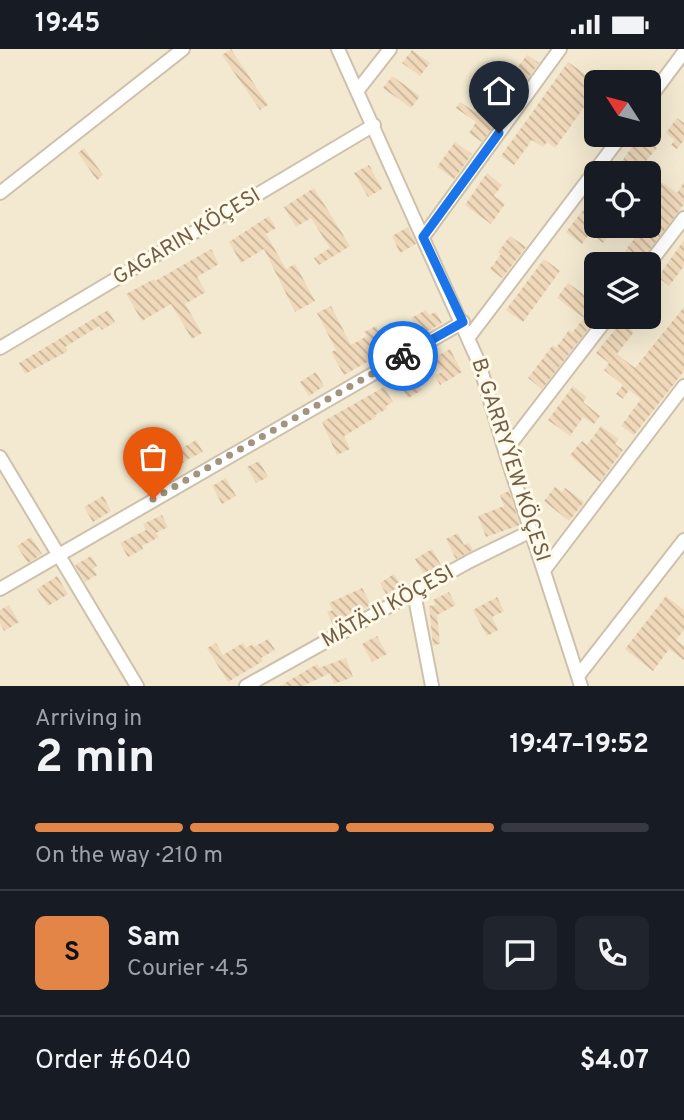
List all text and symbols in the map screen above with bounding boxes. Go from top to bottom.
text: 19:45 [35,8,100,41]
pin [469,61,529,133]
north arrow [584,70,662,147]
map controls [584,70,661,329]
icon: home [480,72,518,110]
button: locate [584,161,661,238]
street label: GAGARIN KÖÇESI [108,182,266,292]
button: layers [584,252,661,329]
courier [368,321,438,391]
icon: bike [384,337,422,375]
street label: B. GARRYÝEW KÖÇESI [464,354,557,565]
pin [123,427,183,499]
icon: bag [134,438,172,476]
street label: MÄTÄJI KÖÇESI [317,559,459,655]
text: Arriving in [35,705,142,734]
text: 19:47–19:52 [509,729,649,762]
text: 2 min [35,730,155,789]
text: On the way · 210 m [35,842,223,871]
button: chat [483,916,557,990]
button: phone [575,916,649,990]
text: Sam [127,922,180,955]
text: S [64,937,80,970]
text: Courier · 4.5 [127,955,249,984]
text: Order #6040 [35,1045,191,1078]
text: $4.07 [580,1045,649,1078]

